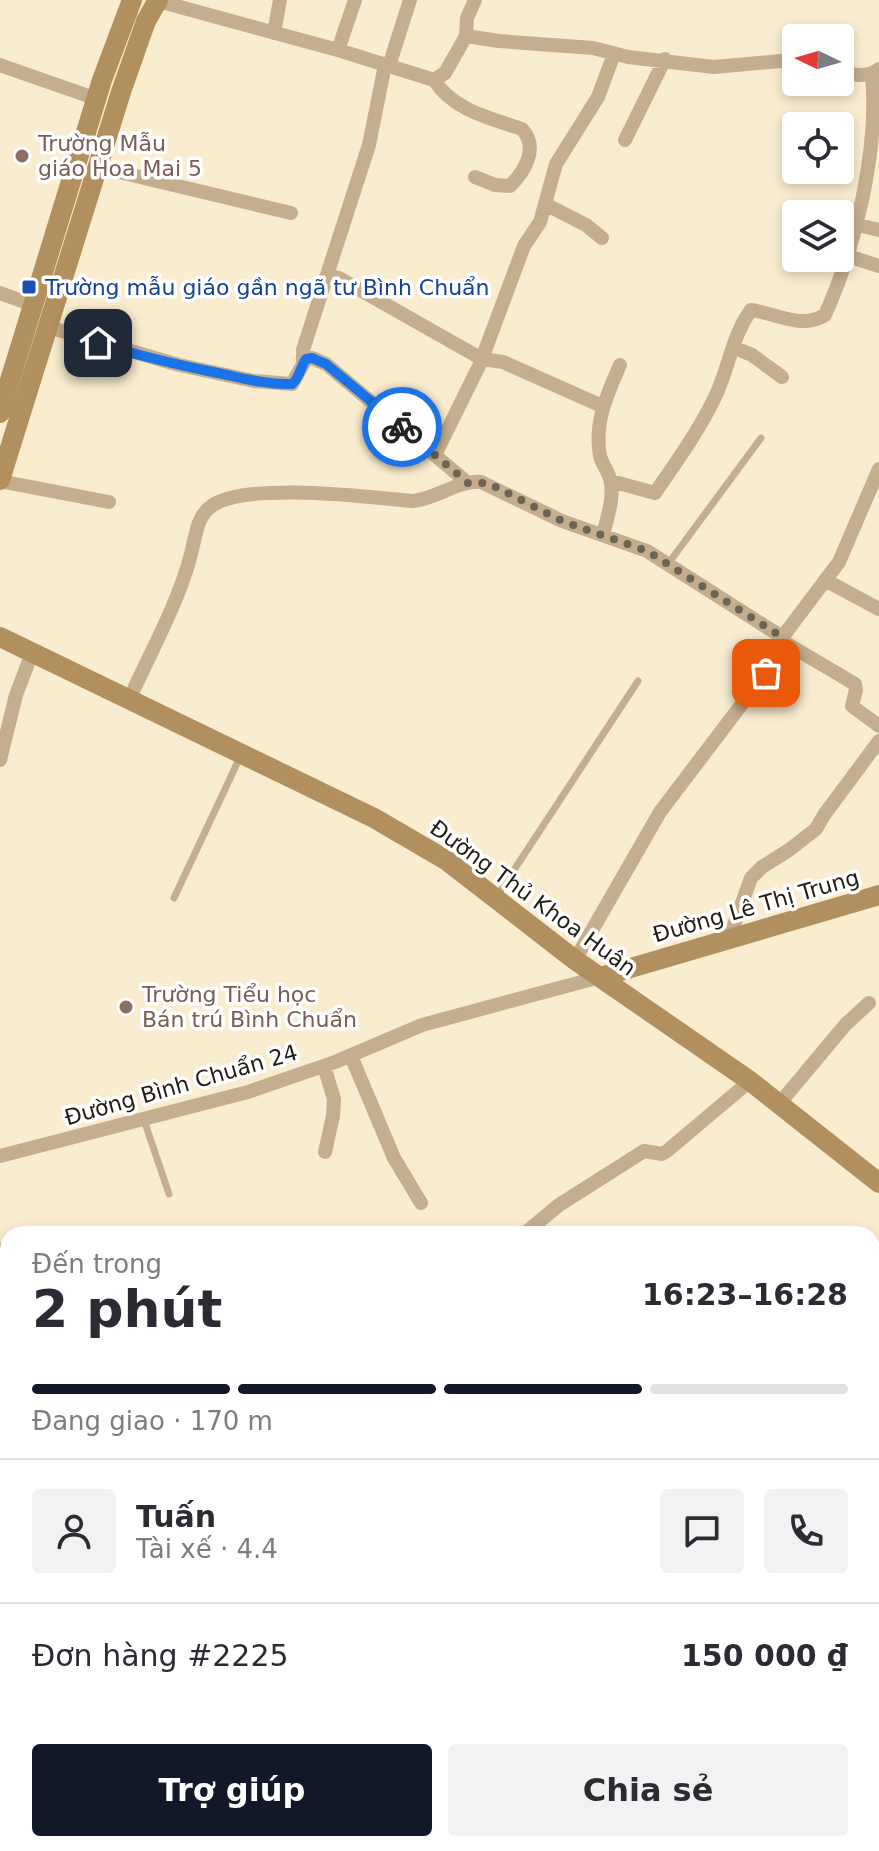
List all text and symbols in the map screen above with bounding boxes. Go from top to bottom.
north arrow [782,24,854,96]
map controls [782,24,854,272]
button: locate [782,112,854,184]
place label: Trường Mẫu giáo Hoa Mai 5 [37,131,202,181]
marker: Trường Mẫu giáo Hoa Mai 5 [13,147,31,165]
button: layers [782,200,854,272]
place label: Trường mẫu giáo gần ngã tư Bình Chuẩn [44,275,490,300]
marker: Trường mẫu giáo gần ngã tư Bình Chuẩn [20,278,38,296]
pin [64,309,132,377]
icon: home [76,321,120,365]
courier [362,387,442,467]
icon: bike [380,405,424,449]
pin [732,639,800,707]
icon: bag [744,651,788,695]
street label: Đường Thủ Khoa Huân [425,815,641,981]
street label: Đường Lê Thị Trung [650,865,862,947]
place label: Trường Tiểu học Bán trú Bình Chuẩn [141,982,357,1032]
marker: Trường Tiểu học Bán trú Bình Chuẩn [117,998,135,1016]
street label: Đường Bình Chuẩn 24 [62,1040,300,1130]
text: Đến trong [32,1249,162,1279]
text: 16:23–16:28 [642,1277,848,1312]
text: 2 phút [32,1279,222,1339]
text: Đang giao · 170 m [32,1406,273,1436]
button: person [32,1489,116,1573]
button: chat [660,1489,744,1573]
button: phone [764,1489,848,1573]
text: Tuấn [136,1499,216,1534]
text: Tài xế · 4.4 [136,1534,278,1564]
text: Đơn hàng #2225 [32,1638,289,1673]
text: 150 000 ₫ [681,1638,848,1673]
button: Trợ giúp [32,1744,432,1836]
button: Chia sẻ [448,1744,848,1836]

